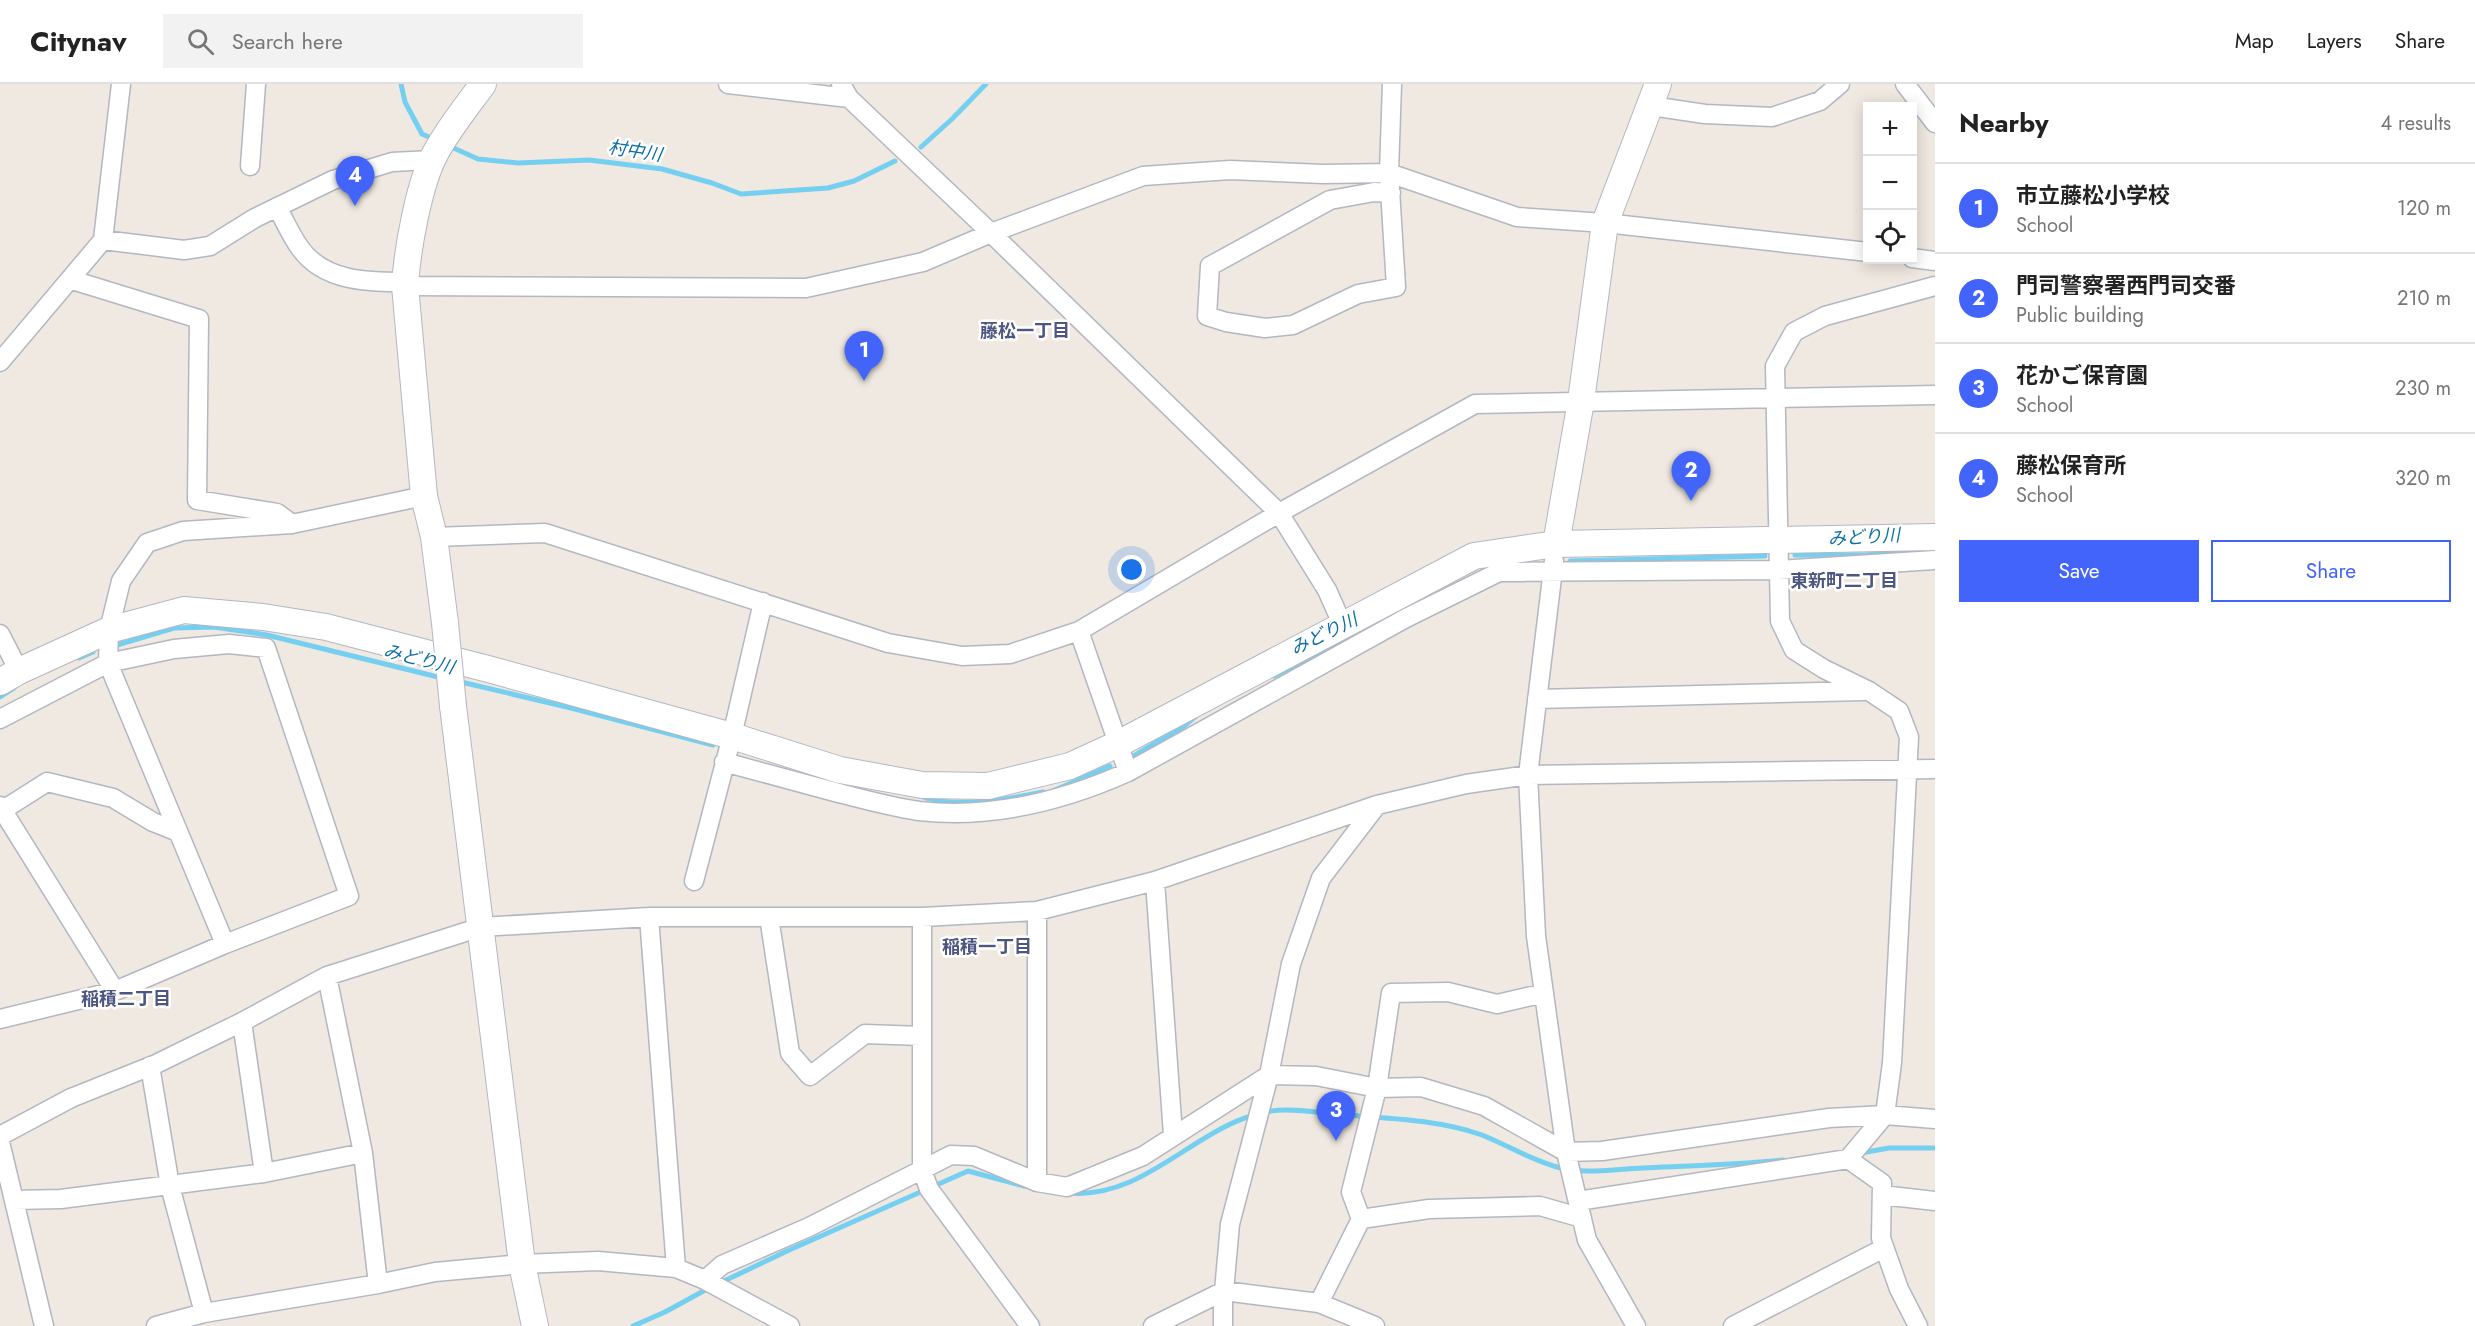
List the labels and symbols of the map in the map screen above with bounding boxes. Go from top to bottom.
water label: 村中川 [606,134,666,168]
pin: 4 [336,156,374,206]
district label: 藤松一丁目 [980,318,1070,344]
pin: 1 [844,332,884,381]
pin: 2 [1672,452,1710,501]
water label: みどり川 [1827,522,1903,552]
your location [1117,555,1146,584]
district label: 東新町二丁目 [1790,568,1898,594]
water label: みどり川 [1286,606,1364,661]
water label: みどり川 [381,638,459,681]
district label: 稲積一丁目 [942,934,1032,960]
district label: 稲積二丁目 [81,986,171,1012]
pin: 3 [1316,1092,1356,1141]

